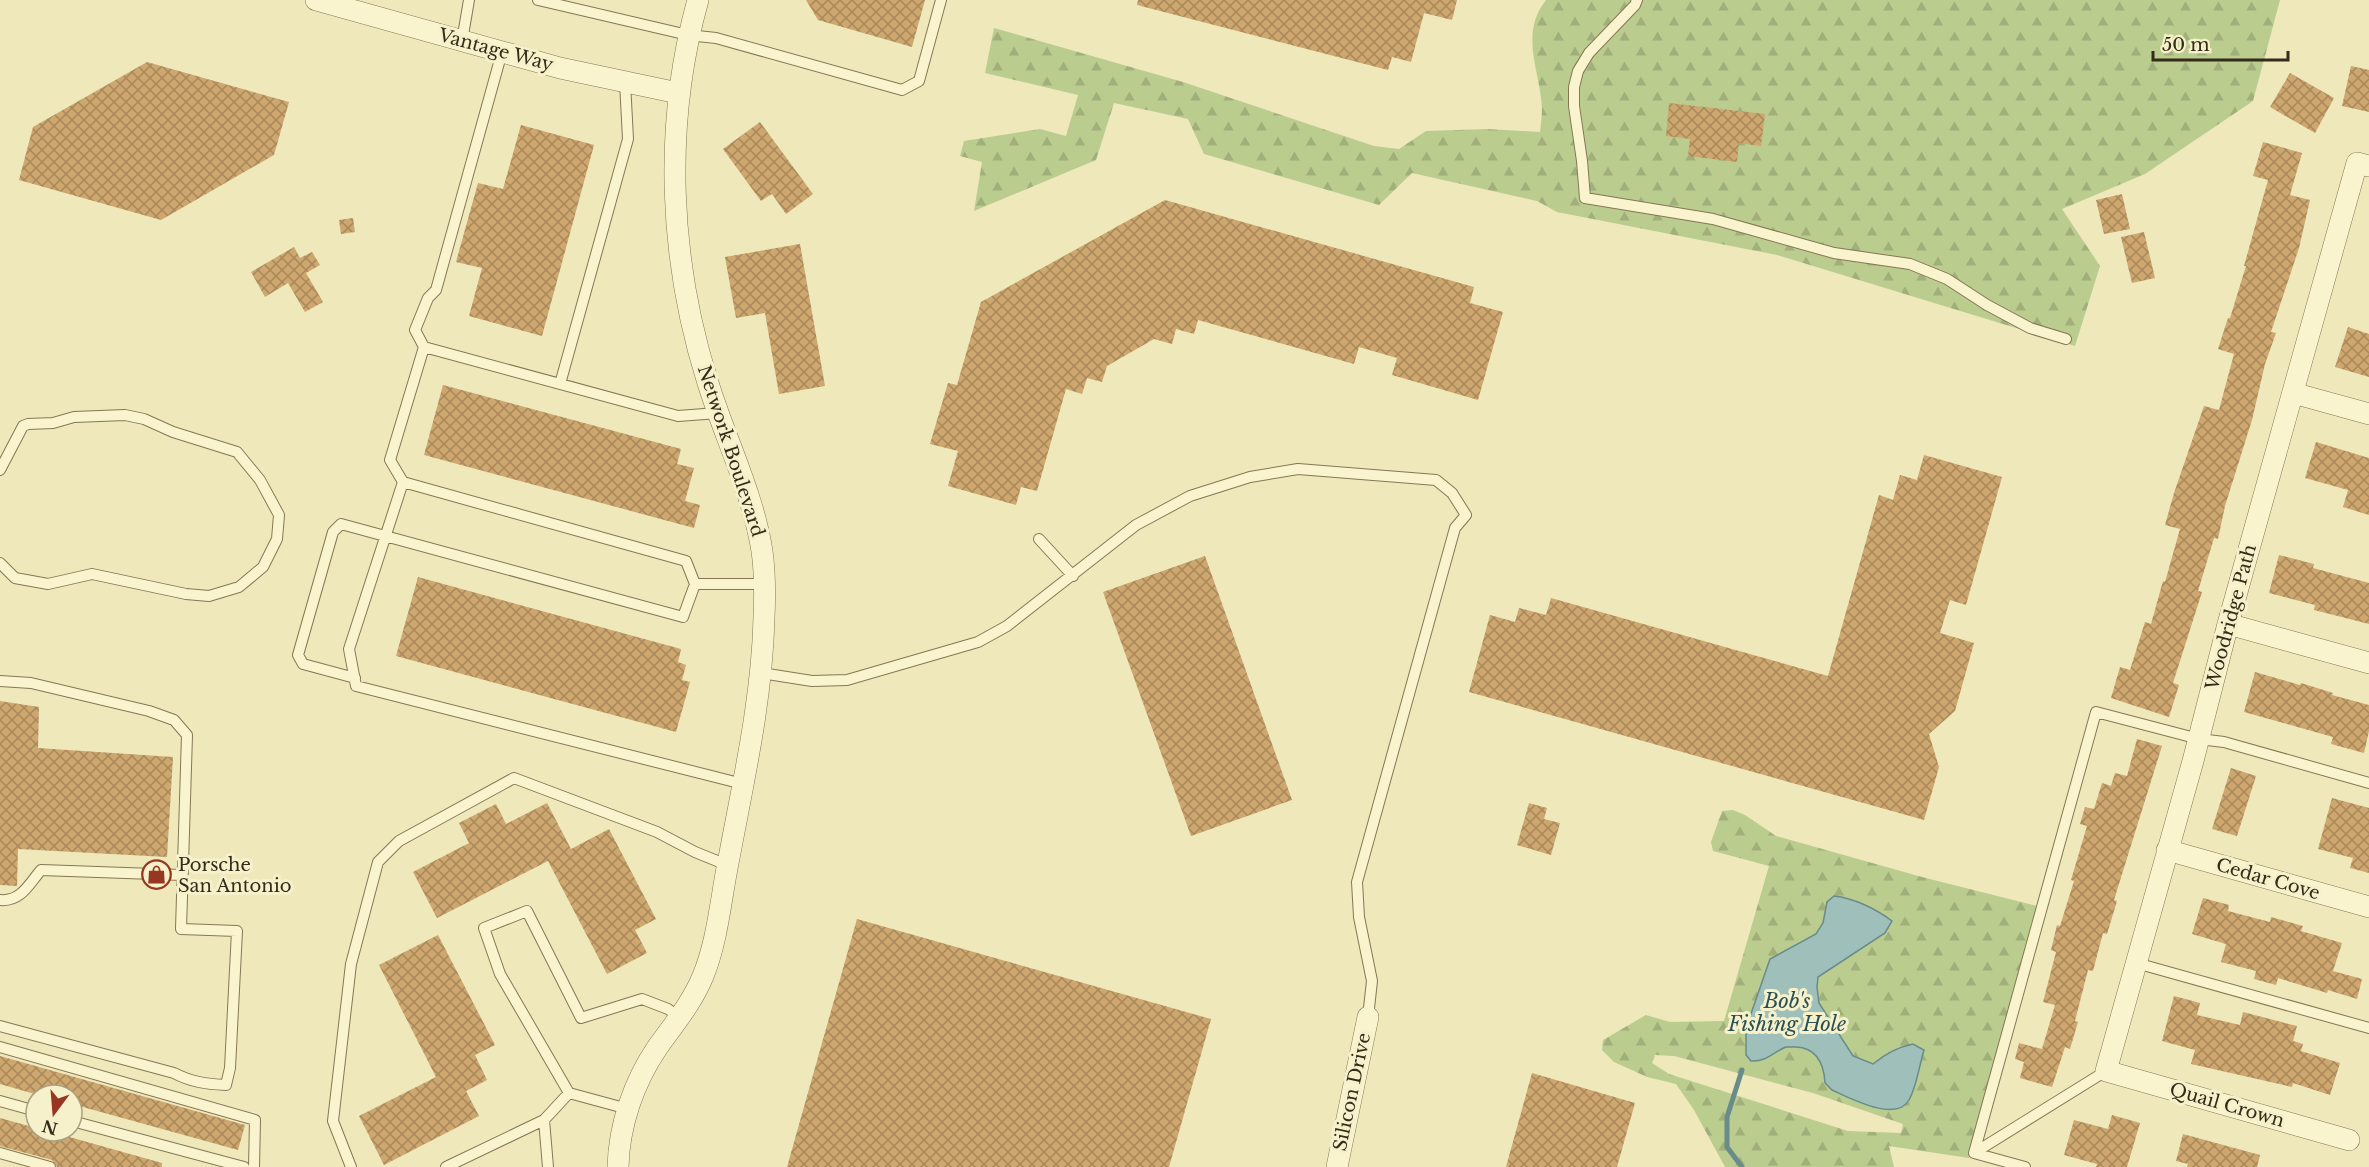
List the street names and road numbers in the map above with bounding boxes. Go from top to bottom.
street label: Vantage Way [435,24,556,76]
street label: Network Boulevard [693,362,769,540]
street label: Woodridge Path [2201,542,2261,693]
street label: Cedar Cove [2214,854,2322,904]
street label: Silicon Drive [1329,1031,1375,1153]
street label: Quail Crown [2167,1078,2287,1132]

